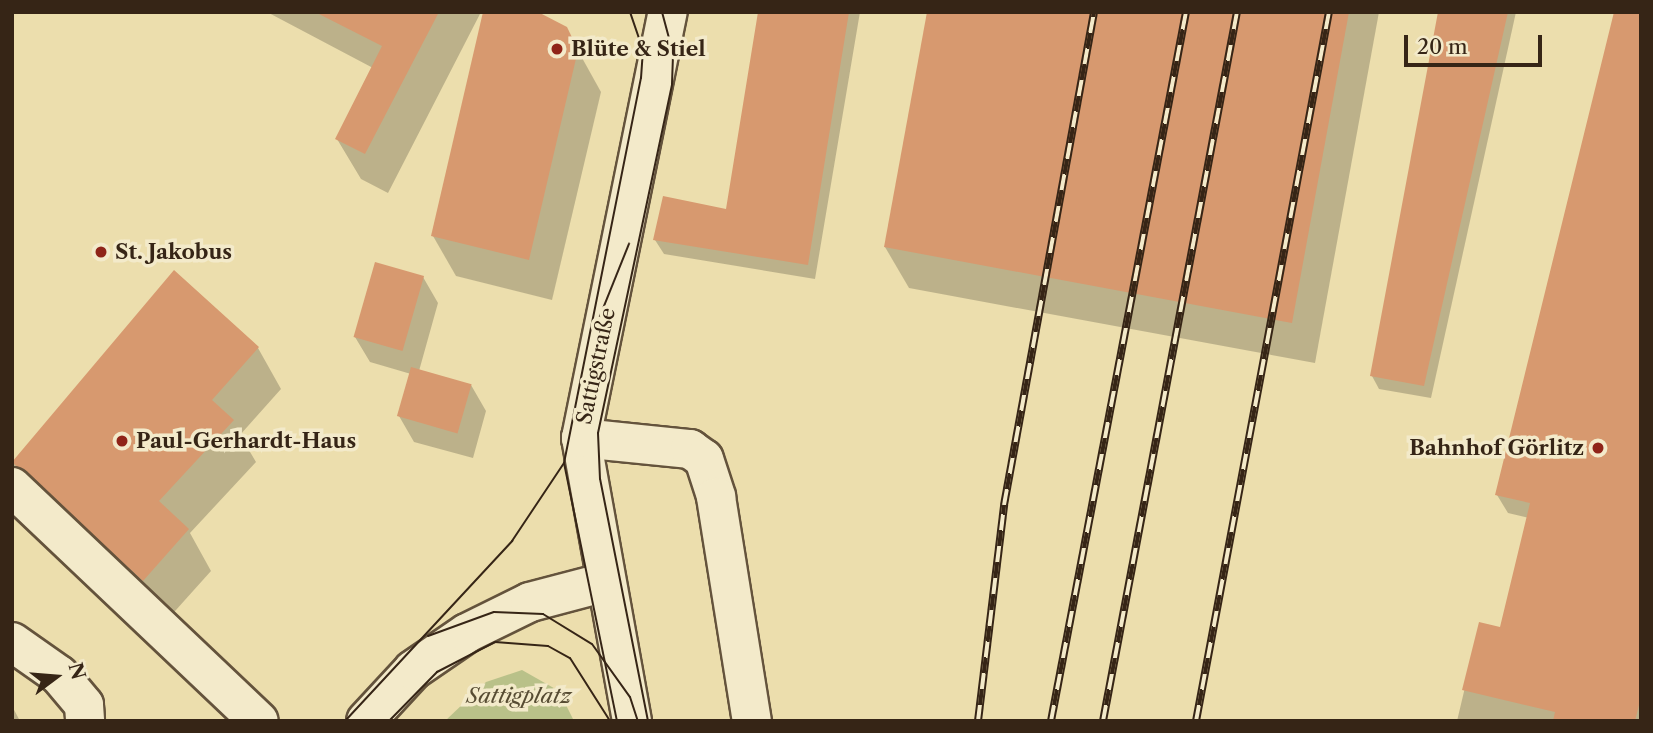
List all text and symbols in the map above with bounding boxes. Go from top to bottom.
scale bar [1408,21,1546,65]
text: 20 m [1417,34,1468,59]
place label: Blüte & Stiel [571,36,706,62]
marker: Blüte & Stiel [549,41,565,57]
place label: St. Jakobus [115,239,232,265]
marker: St. Jakobus [93,244,109,260]
street label: Sattigstraße [571,305,621,427]
place label: Paul-Gerhardt-Haus [136,428,356,454]
marker: Paul-Gerhardt-Haus [114,433,130,449]
place label: Bahnhof Görlitz [1409,435,1584,461]
marker: Bahnhof Görlitz [1590,440,1606,456]
north arrow [21,642,91,712]
text: N [63,660,90,682]
park label: Sattigplatz [466,683,572,709]

